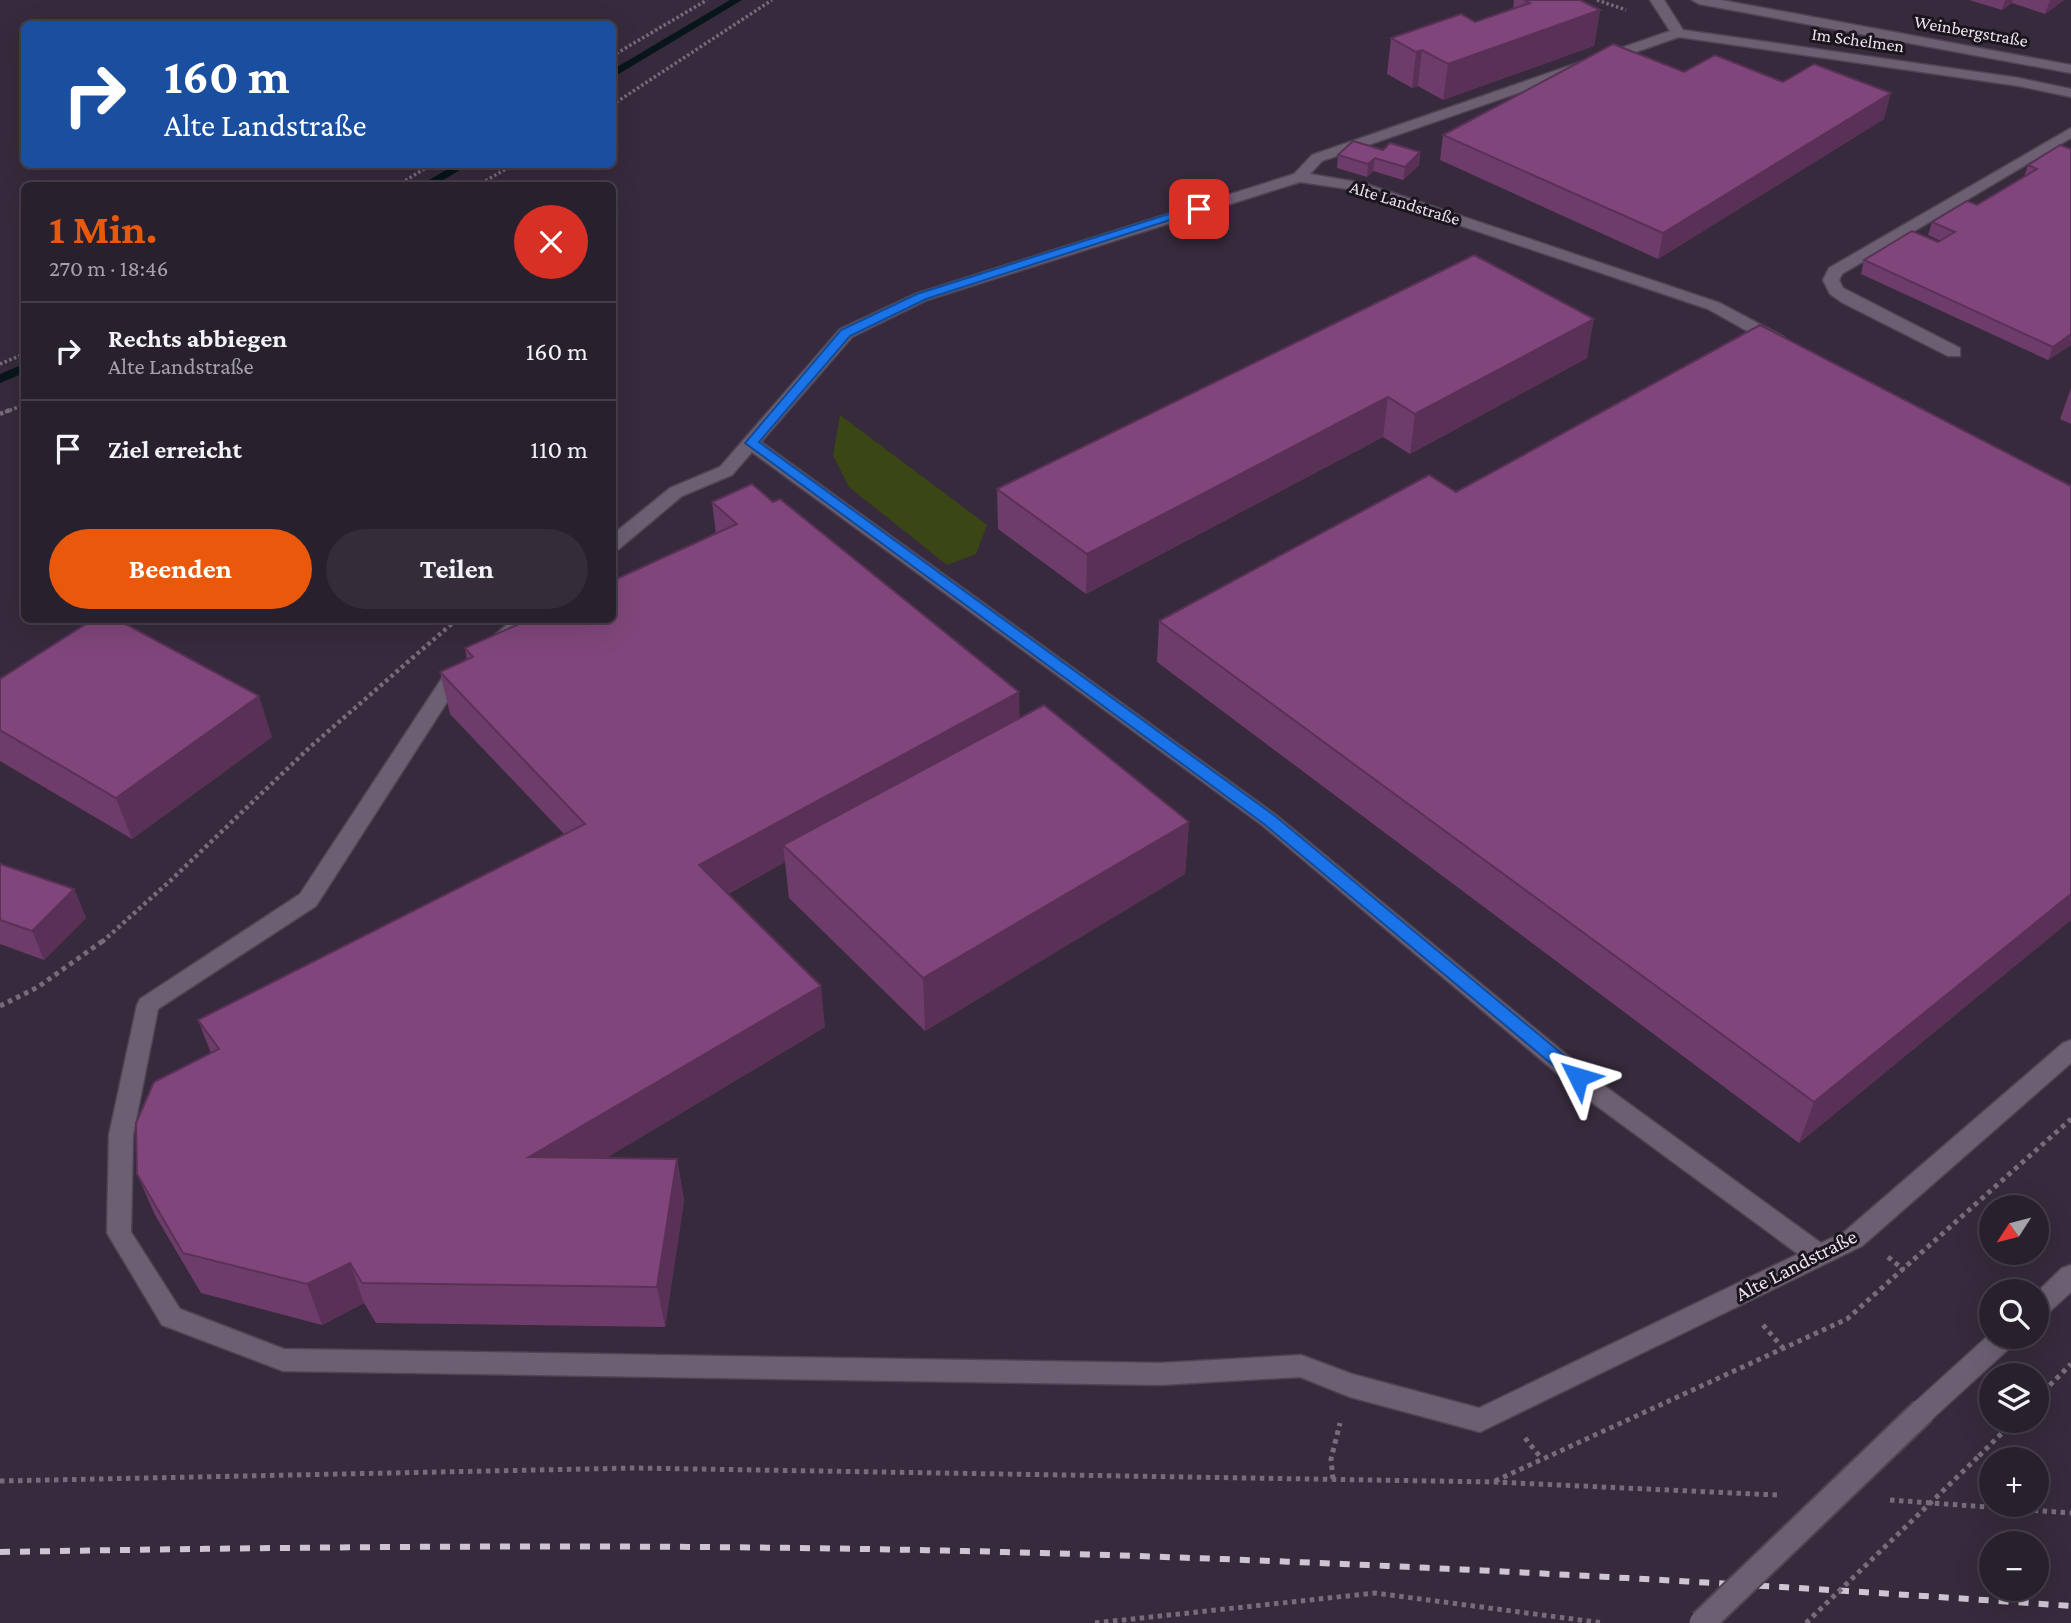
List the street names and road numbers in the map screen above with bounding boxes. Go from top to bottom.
street label: Weinbergstraße [1913,11,2030,51]
street label: Im Schelmen [1810,24,1906,56]
street label: Alte Landstraße [1348,177,1462,229]
street label: Alte Landstraße [1731,1224,1861,1306]

